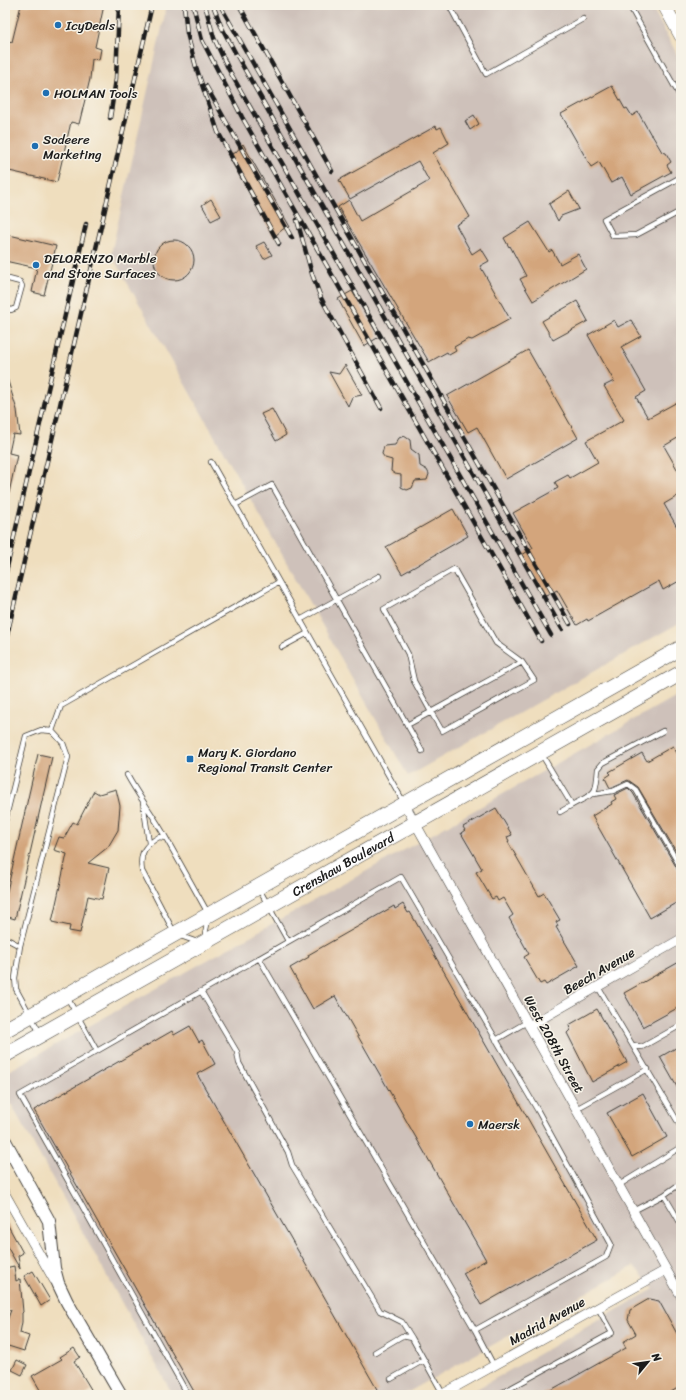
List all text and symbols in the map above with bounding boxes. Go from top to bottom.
place label: IcyDeals [65,14,116,37]
marker: IcyDeals [53,20,63,30]
place label: HOLMAN Tools [54,82,138,105]
marker: HOLMAN Tools [41,88,51,98]
place label: Sodeere Marketing [43,128,102,166]
marker: Sodeere Marketing [30,141,40,151]
place label: DELORENZO Marble and Stone Surfaces [44,247,157,285]
marker: DELORENZO Marble and Stone Surfaces [31,260,41,270]
place label: Mary K. Giordano Regional Transit Center [198,741,332,779]
marker: Mary K. Giordano Regional Transit Center [185,754,195,764]
street label: Crenshaw Boulevard [287,825,400,902]
street label: Beech Avenue [559,941,640,1001]
street label: West 208th Street [518,991,591,1098]
place label: Maersk [478,1113,520,1136]
marker: Maersk [465,1119,475,1129]
street label: Madrid Avenue [504,1290,590,1352]
north arrow [628,1342,668,1382]
text: N [646,1349,667,1366]

